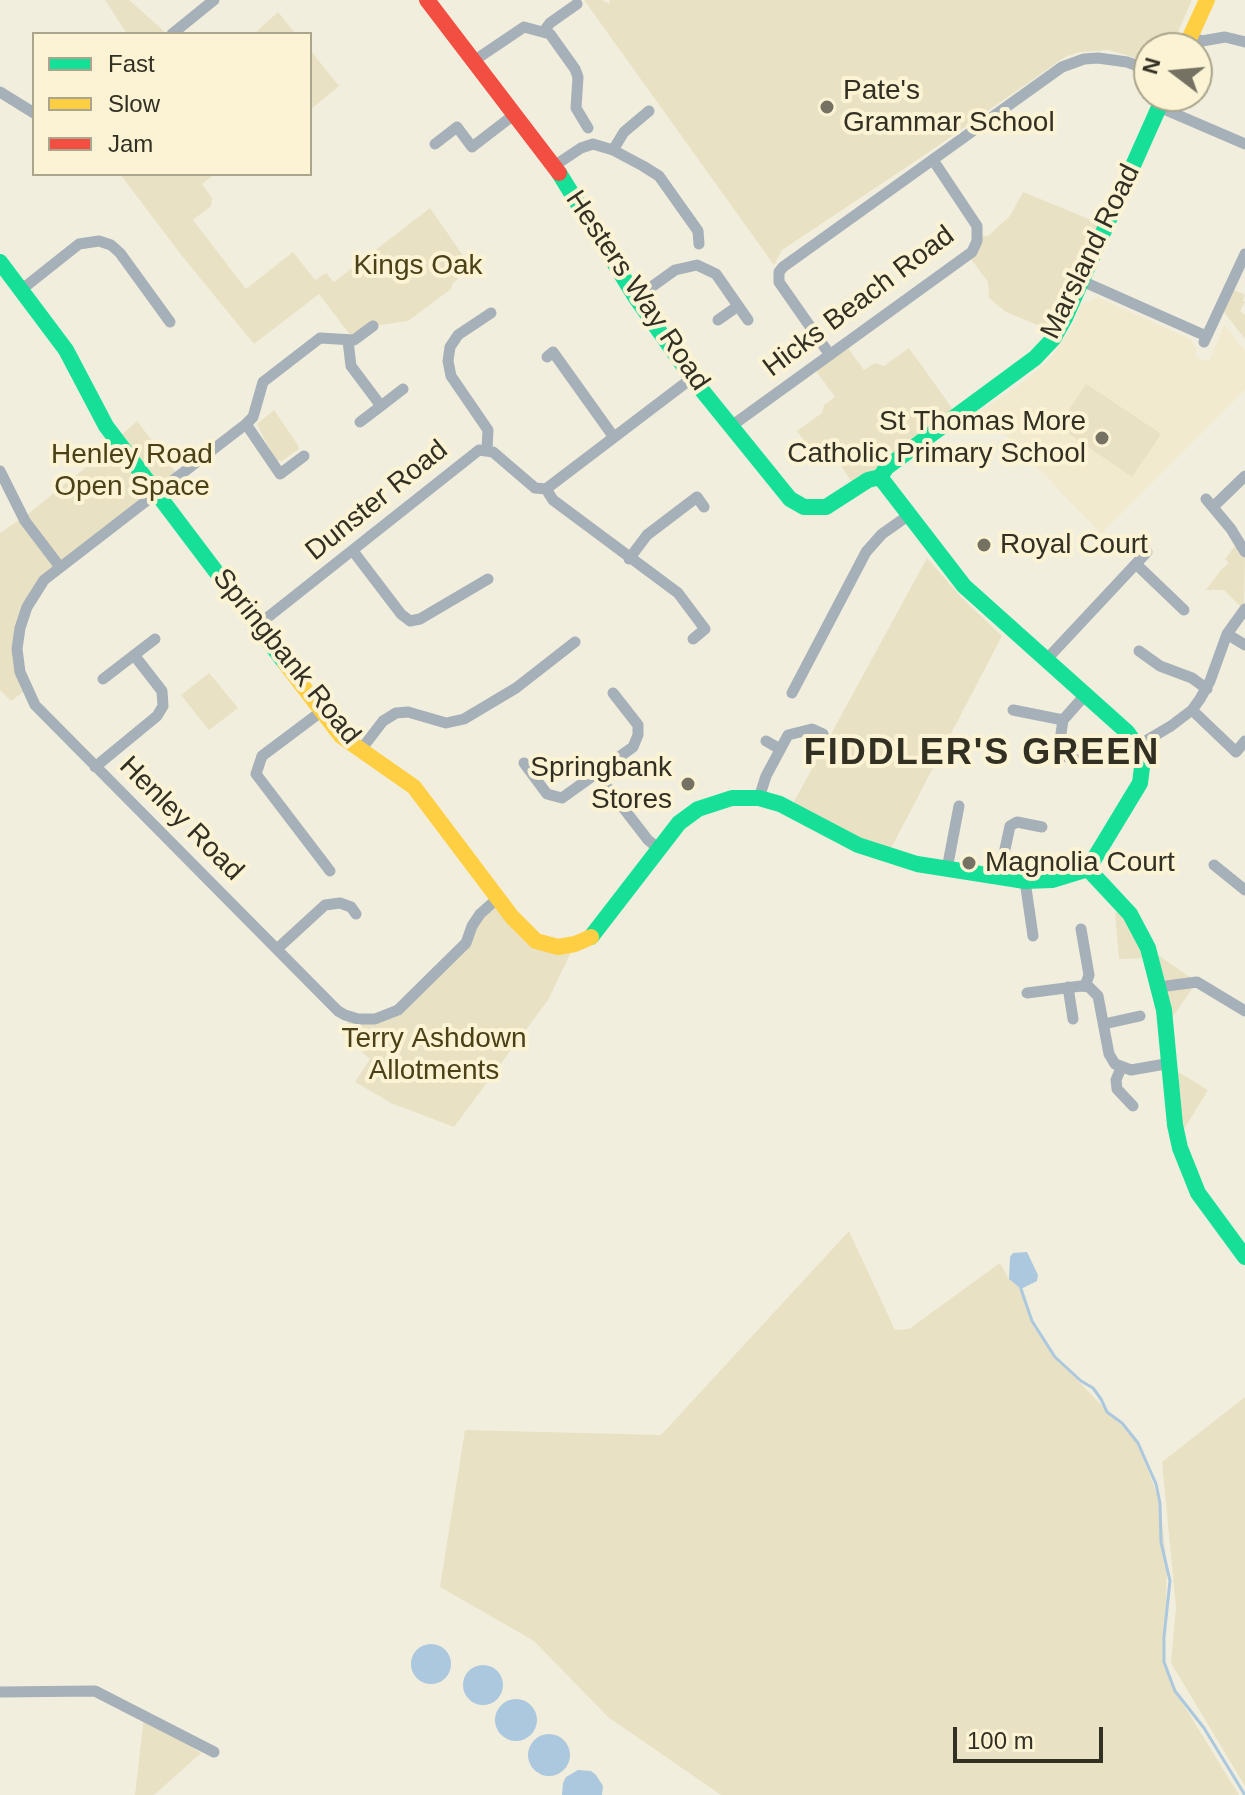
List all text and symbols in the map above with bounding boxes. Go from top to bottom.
legend [32,32,312,176]
north arrow [1133,32,1213,112]
text: Fast [108,50,155,77]
text: N [1137,55,1166,77]
place label: Pate's Grammar School [843,74,1055,140]
text: Slow [108,90,160,117]
marker: Pate's Grammar School [818,98,836,116]
text: Jam [108,130,153,157]
street label: Marsland Road [1034,159,1148,345]
street label: Hesters Way Road [558,185,716,397]
street label: Hicks Beach Road [757,219,961,385]
park label: Kings Oak [353,249,483,283]
place label: St Thomas More Catholic Primary School [787,405,1086,471]
marker: St Thomas More Catholic Primary School [1093,429,1111,447]
street label: Dunster Road [299,434,455,568]
park label: Henley Road Open Space [51,438,213,504]
place label: Royal Court [1000,528,1148,562]
marker: Royal Court [975,536,993,554]
street label: Springbank Road [205,562,367,752]
district label: FIDDLER'S GREEN [804,732,1160,776]
street label: Henley Road [112,750,250,888]
place label: Springbank Stores [530,751,672,817]
marker: Springbank Stores [679,775,697,793]
place label: Magnolia Court [985,846,1175,880]
marker: Magnolia Court [960,854,978,872]
park label: Terry Ashdown Allotments [341,1022,527,1088]
scale bar [957,1711,1107,1761]
text: 100 m [967,1727,1034,1754]

